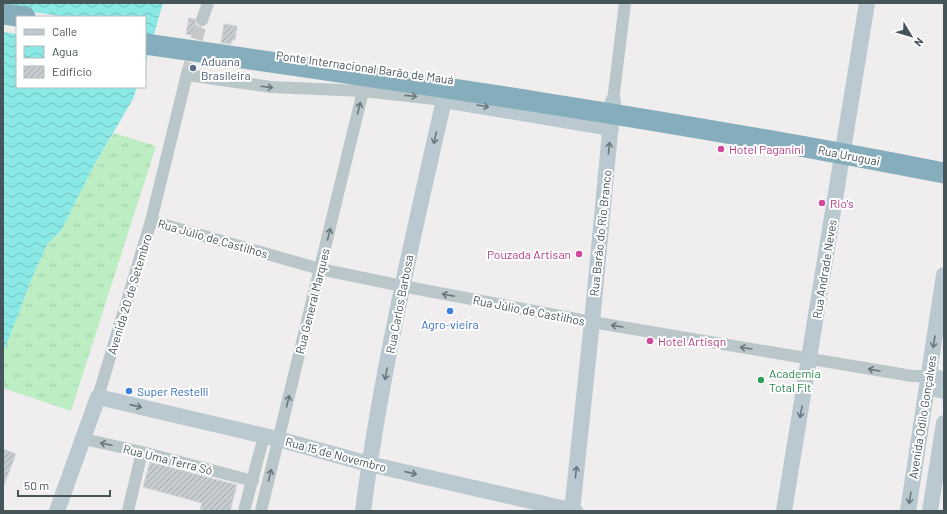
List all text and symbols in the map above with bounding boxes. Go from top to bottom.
legend [16,16,146,88]
north arrow [891,16,931,56]
text: Calle [52,24,77,38]
text: N [912,36,927,49]
text: Agua [52,44,78,58]
street label: Ponte Internacional Barão de Mauá [275,48,455,86]
place label: Aduana Brasileira [201,54,251,82]
marker: Aduana Brasileira [188,63,198,73]
text: Edificio [52,64,92,78]
one-way arrow [260,83,273,90]
one-way arrow [404,92,417,100]
one-way arrow [356,102,364,115]
one-way arrow [476,102,489,110]
one-way arrow [431,131,439,144]
one-way arrow [605,142,612,155]
place label: Hotel Paganini [729,142,804,156]
street label: Rua Uruguai [817,142,881,168]
marker: Hotel Paganini [716,144,726,154]
street label: Rua Barão do Rio Branco [586,169,614,297]
place label: Rio's [830,196,854,210]
marker: Rio's [817,198,827,208]
street label: Rua Júlio de Castilhos [156,216,270,260]
street label: Rua Andrade Neves [809,218,839,320]
one-way arrow [325,228,333,241]
street label: Avenida 20 de Setembro [104,232,154,356]
street label: Rua General Marques [292,246,332,355]
place label: Pouzada Artisan [487,247,571,261]
marker: Pouzada Artisan [574,249,584,259]
street label: Rua Carlos Barbosa [383,253,415,355]
one-way arrow [442,291,455,299]
street label: Rua Júlio de Castilhos [472,292,586,328]
marker: Agro-vieira [445,306,455,316]
place label: Agro-vieira [421,317,479,331]
one-way arrow [611,322,624,330]
place label: Hotel Artisqn [658,334,726,348]
one-way arrow [930,335,938,348]
marker: Hotel Artisqn [645,336,655,346]
one-way arrow [739,344,752,352]
street label: Avenida Odilo Gonçalves [905,354,939,480]
one-way arrow [868,365,881,373]
place label: Academia Total Fit [769,366,821,394]
one-way arrow [381,368,389,381]
marker: Academia Total Fit [756,375,766,385]
place label: Super Restelli [137,384,209,398]
marker: Super Restelli [124,386,134,396]
one-way arrow [284,395,292,408]
one-way arrow [129,402,142,410]
one-way arrow [797,406,805,419]
street label: Rua 15 de Novembro [284,434,388,474]
one-way arrow [100,440,113,448]
street label: Rua Uma Terra Só [122,441,214,477]
one-way arrow [572,466,579,479]
one-way arrow [266,469,274,482]
one-way arrow [404,470,417,478]
scale bar [18,472,110,498]
text: 50 m [24,478,49,492]
one-way arrow [906,491,914,504]

